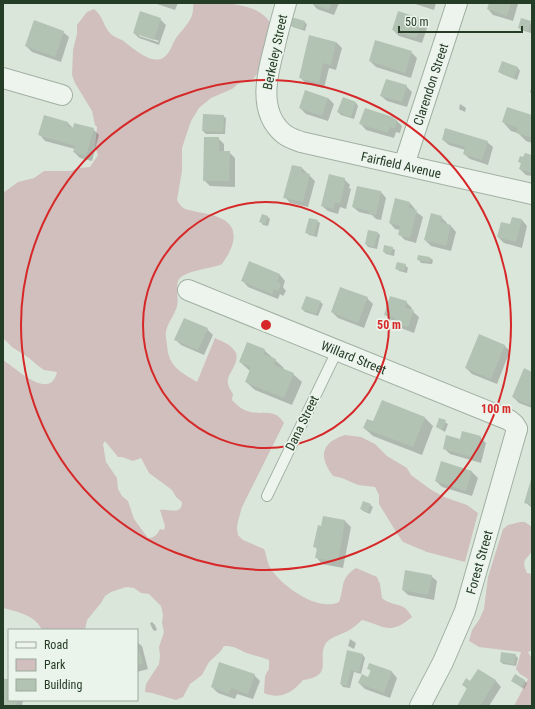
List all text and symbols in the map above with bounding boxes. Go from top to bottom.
scale bar [399,8,522,34]
street label: Berkeley Street [260,13,290,91]
text: 50 m [405,15,429,29]
street label: Clarendon Street [410,41,451,127]
street label: Fairfield Avenue [360,148,443,181]
centre of rings [259,318,273,332]
text: 50 m [377,318,401,332]
street label: Willard Street [319,337,389,377]
street label: Dana Street [282,393,322,453]
text: 100 m [481,402,511,416]
street label: Forest Street [463,528,495,596]
legend [8,629,138,701]
text: Road [44,638,68,652]
text: Park [44,658,66,672]
text: Building [44,678,82,692]

